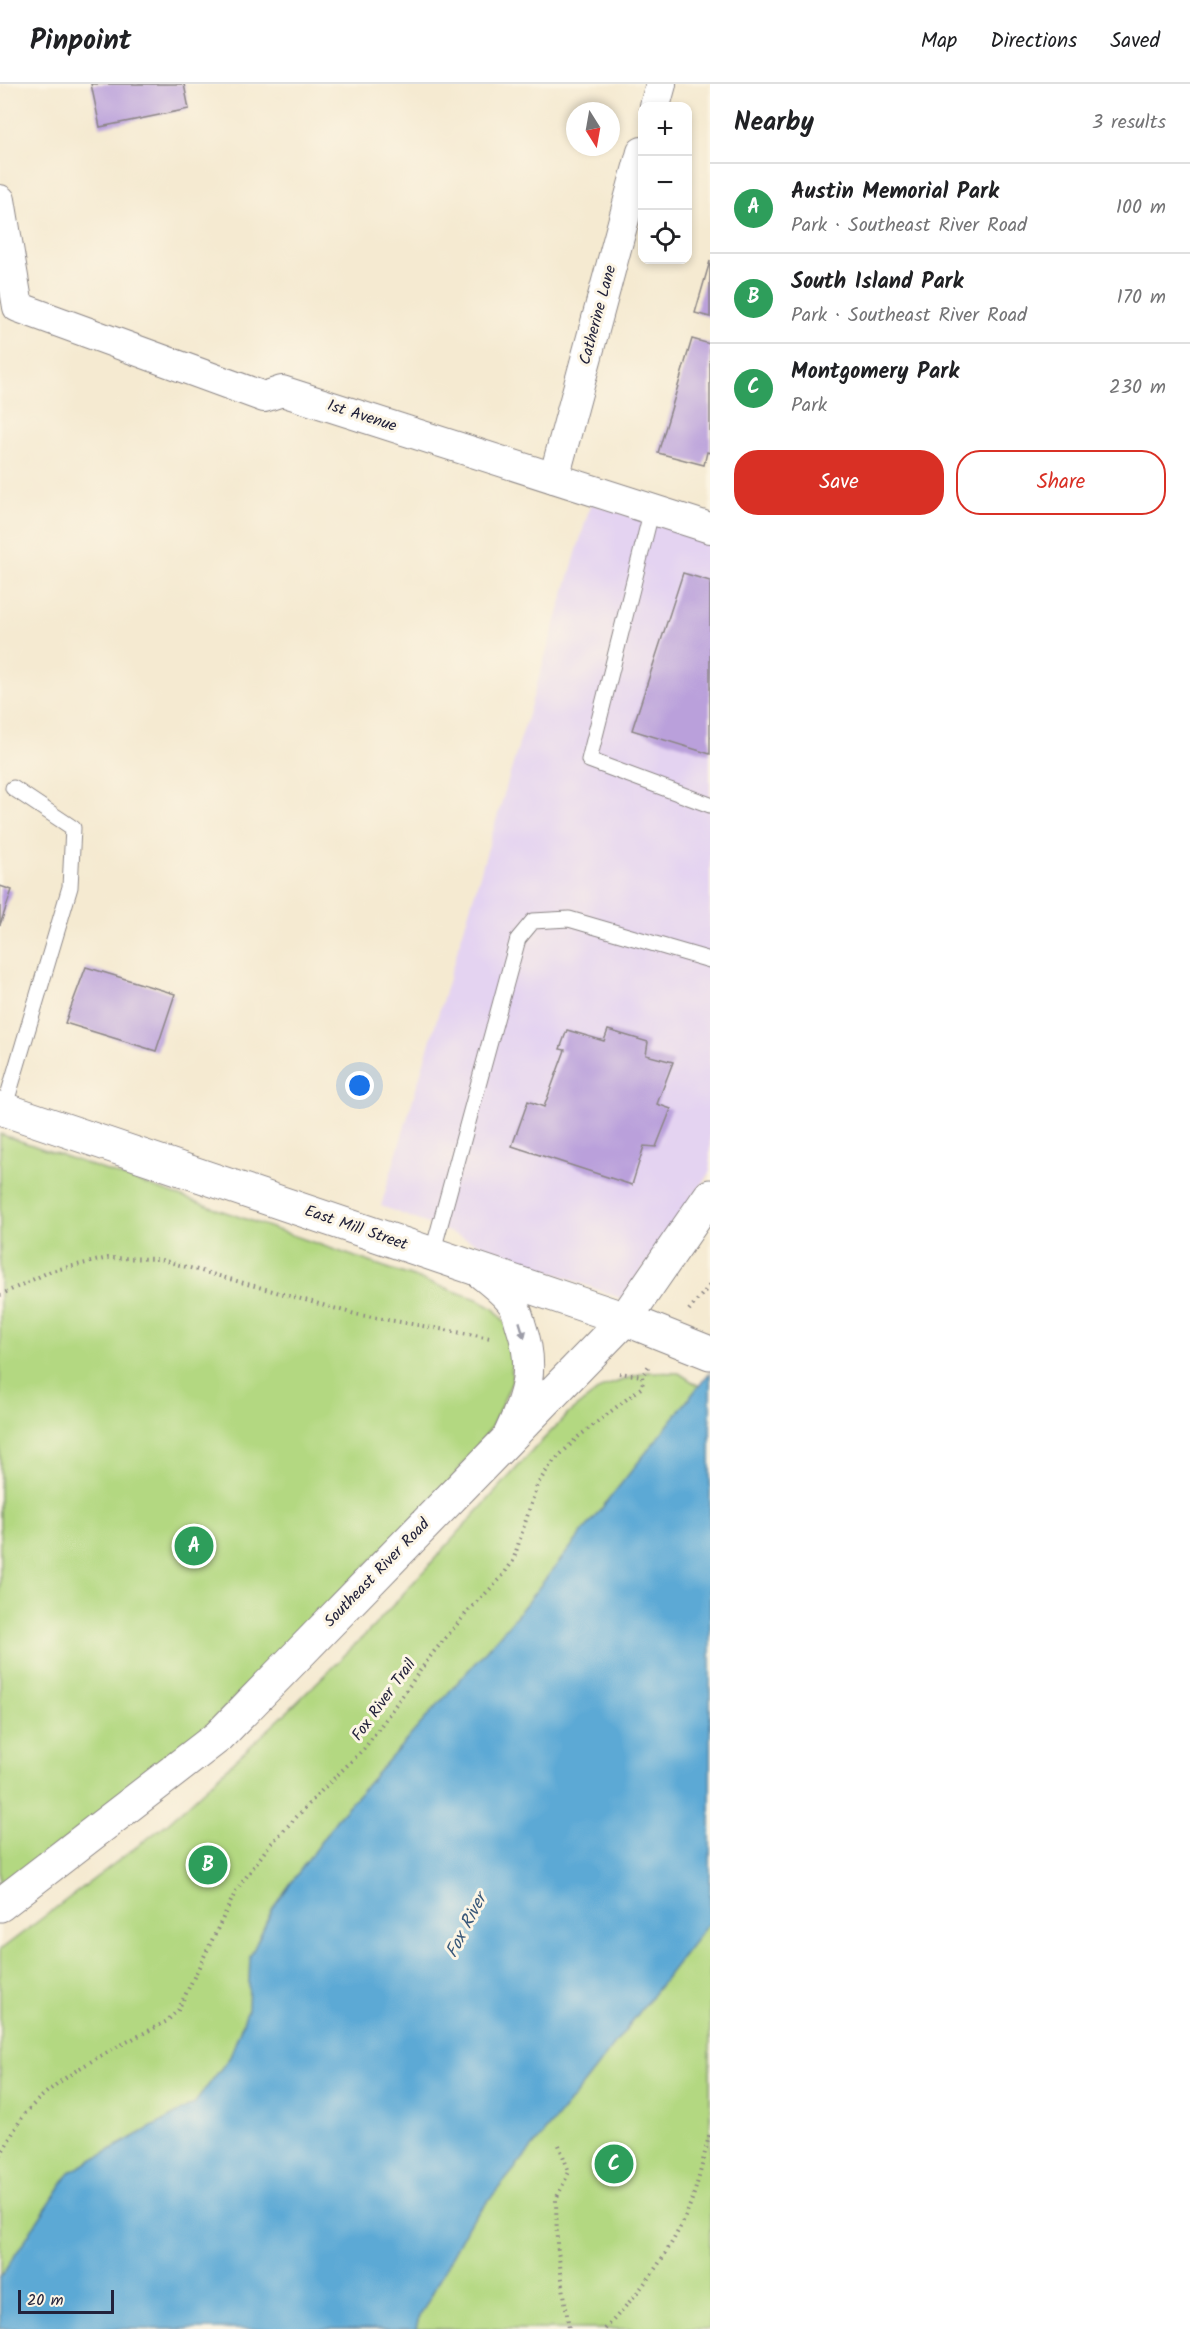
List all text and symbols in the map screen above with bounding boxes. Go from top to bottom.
text: Pinpoint [30,19,131,64]
text: Map [921,25,957,58]
text: Directions [990,25,1077,58]
text: Saved [1110,25,1160,58]
north arrow [566,102,620,156]
map controls [638,102,692,264]
button: + [638,102,692,156]
text: Nearby [734,102,814,144]
text: 3 results [1092,107,1166,139]
button: − [638,156,692,210]
text: Austin Memorial Park [791,175,999,210]
text: A [747,192,760,224]
text: 100 m [1116,192,1166,224]
button: locate [638,210,692,264]
text: Park · Southeast River Road [791,210,1027,242]
street label: Catherine Lane [573,262,623,368]
text: South Island Park [791,265,963,300]
text: B [747,282,760,314]
text: 170 m [1117,282,1166,314]
text: Park · Southeast River Road [791,300,1027,332]
text: Montgomery Park [791,355,959,390]
text: C [747,372,760,404]
text: 230 m [1109,372,1166,404]
text: Park [791,390,827,422]
street label: 1st Avenue [324,393,400,439]
button: Save [734,450,944,515]
button: Share [956,450,1166,515]
your location [345,1071,374,1100]
street label: East Mill Street [301,1199,412,1258]
one-way arrow [518,1321,527,1339]
street label: Southeast River Road [318,1512,436,1633]
pin: A [174,1524,214,1568]
street label: Fox River Trail [345,1653,423,1746]
pin: B [188,1842,228,1888]
water label: Fox River [438,1885,497,1963]
pin: C [594,2142,634,2186]
scale bar [18,2287,114,2314]
text: 20 m [27,2288,63,2313]

